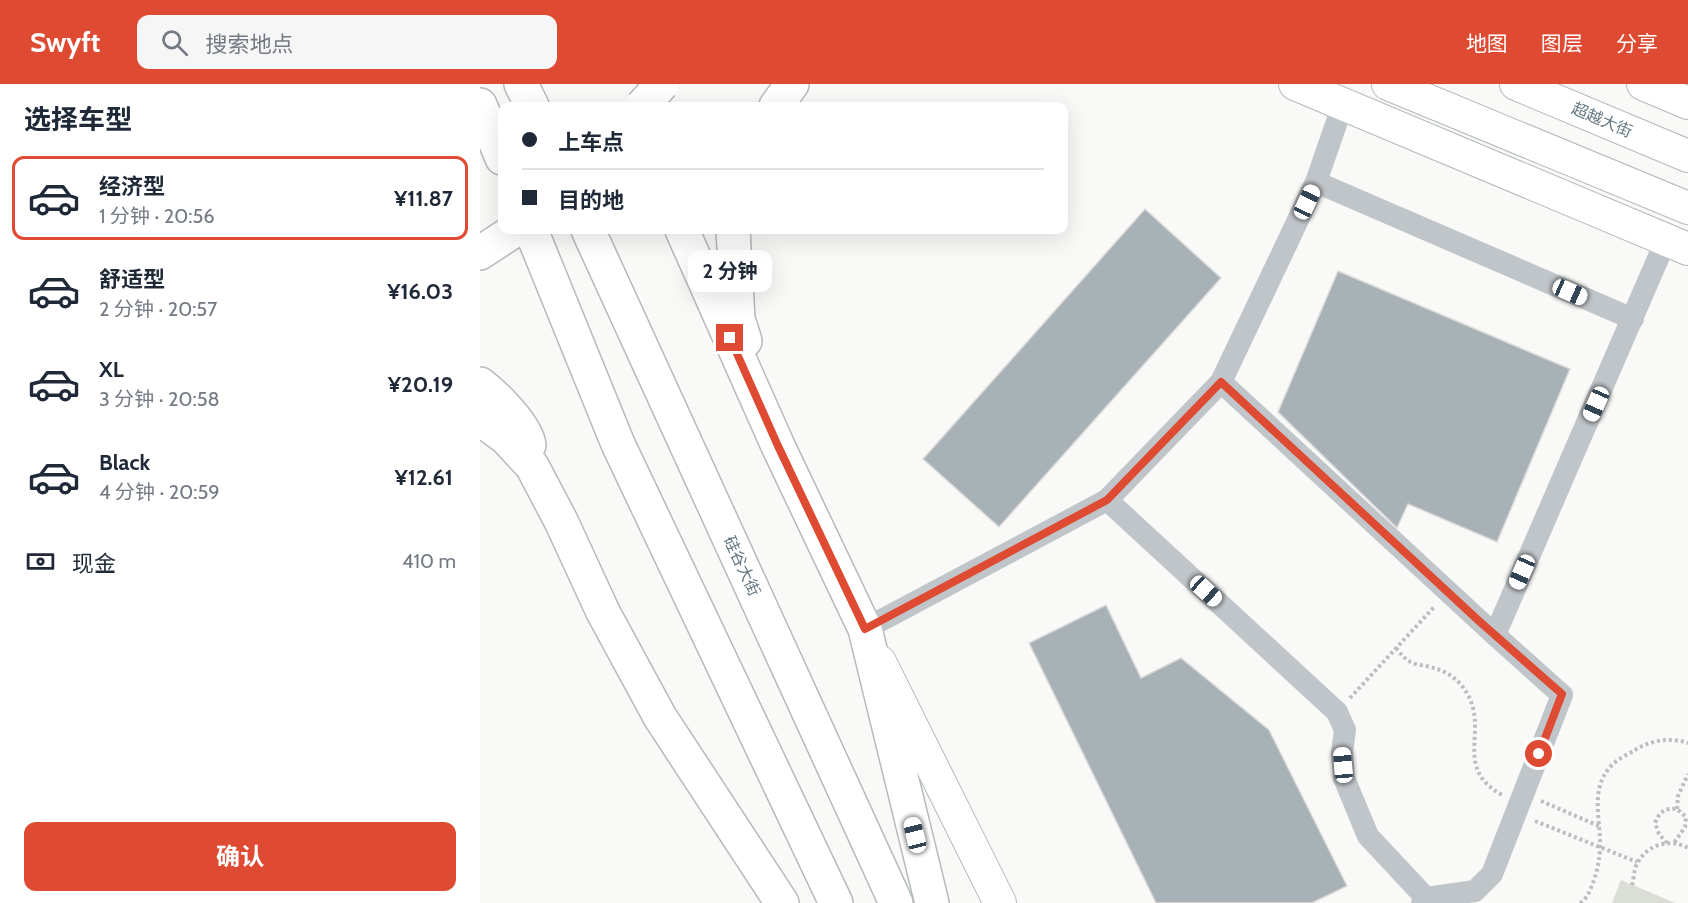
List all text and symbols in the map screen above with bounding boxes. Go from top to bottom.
search box [137,15,557,69]
text: Swyft [30,25,101,59]
icon: search [158,26,191,59]
text: 搜索地点 [206,31,294,58]
text: 地图 [1466,31,1508,56]
text: 图层 [1541,31,1583,56]
text: 分享 [1616,31,1658,56]
street label: 超越大街 [1569,99,1635,141]
text: 选择车型 [24,103,132,136]
text: 上车点 [558,129,624,156]
icon: car [27,171,81,225]
text: 经济型 [99,173,165,200]
car [1291,182,1323,222]
text: ¥11.87 [394,185,453,212]
text: 目的地 [558,187,624,214]
text: 1 分钟 · 20:56 [99,204,215,228]
callout: 2 分钟 [688,251,772,293]
text: 2 分钟 [702,259,758,283]
icon: car [27,264,81,318]
text: 舒适型 [99,266,165,293]
car [1550,276,1590,308]
text: ¥16.03 [387,278,453,305]
text: 2 分钟 · 20:57 [99,297,217,321]
route end [716,324,743,351]
text: XL [99,356,124,383]
icon: car [27,357,81,411]
text: ¥20.19 [388,371,453,398]
car [1580,384,1612,424]
text: 3 分钟 · 20:58 [99,387,220,411]
text: Black [99,449,150,476]
icon: car [27,450,81,504]
text: ¥12.61 [395,464,453,491]
text: 4 分钟 · 20:59 [99,480,220,504]
street label: 硅谷大街 [720,533,764,599]
icon: cash [24,545,57,578]
text: 410 m [402,549,456,573]
text: 现金 [72,550,116,577]
car [1506,552,1538,592]
car [1187,572,1225,610]
route start [1525,740,1552,767]
car [1332,746,1354,784]
car [902,815,928,855]
button: 确认 [24,822,456,891]

